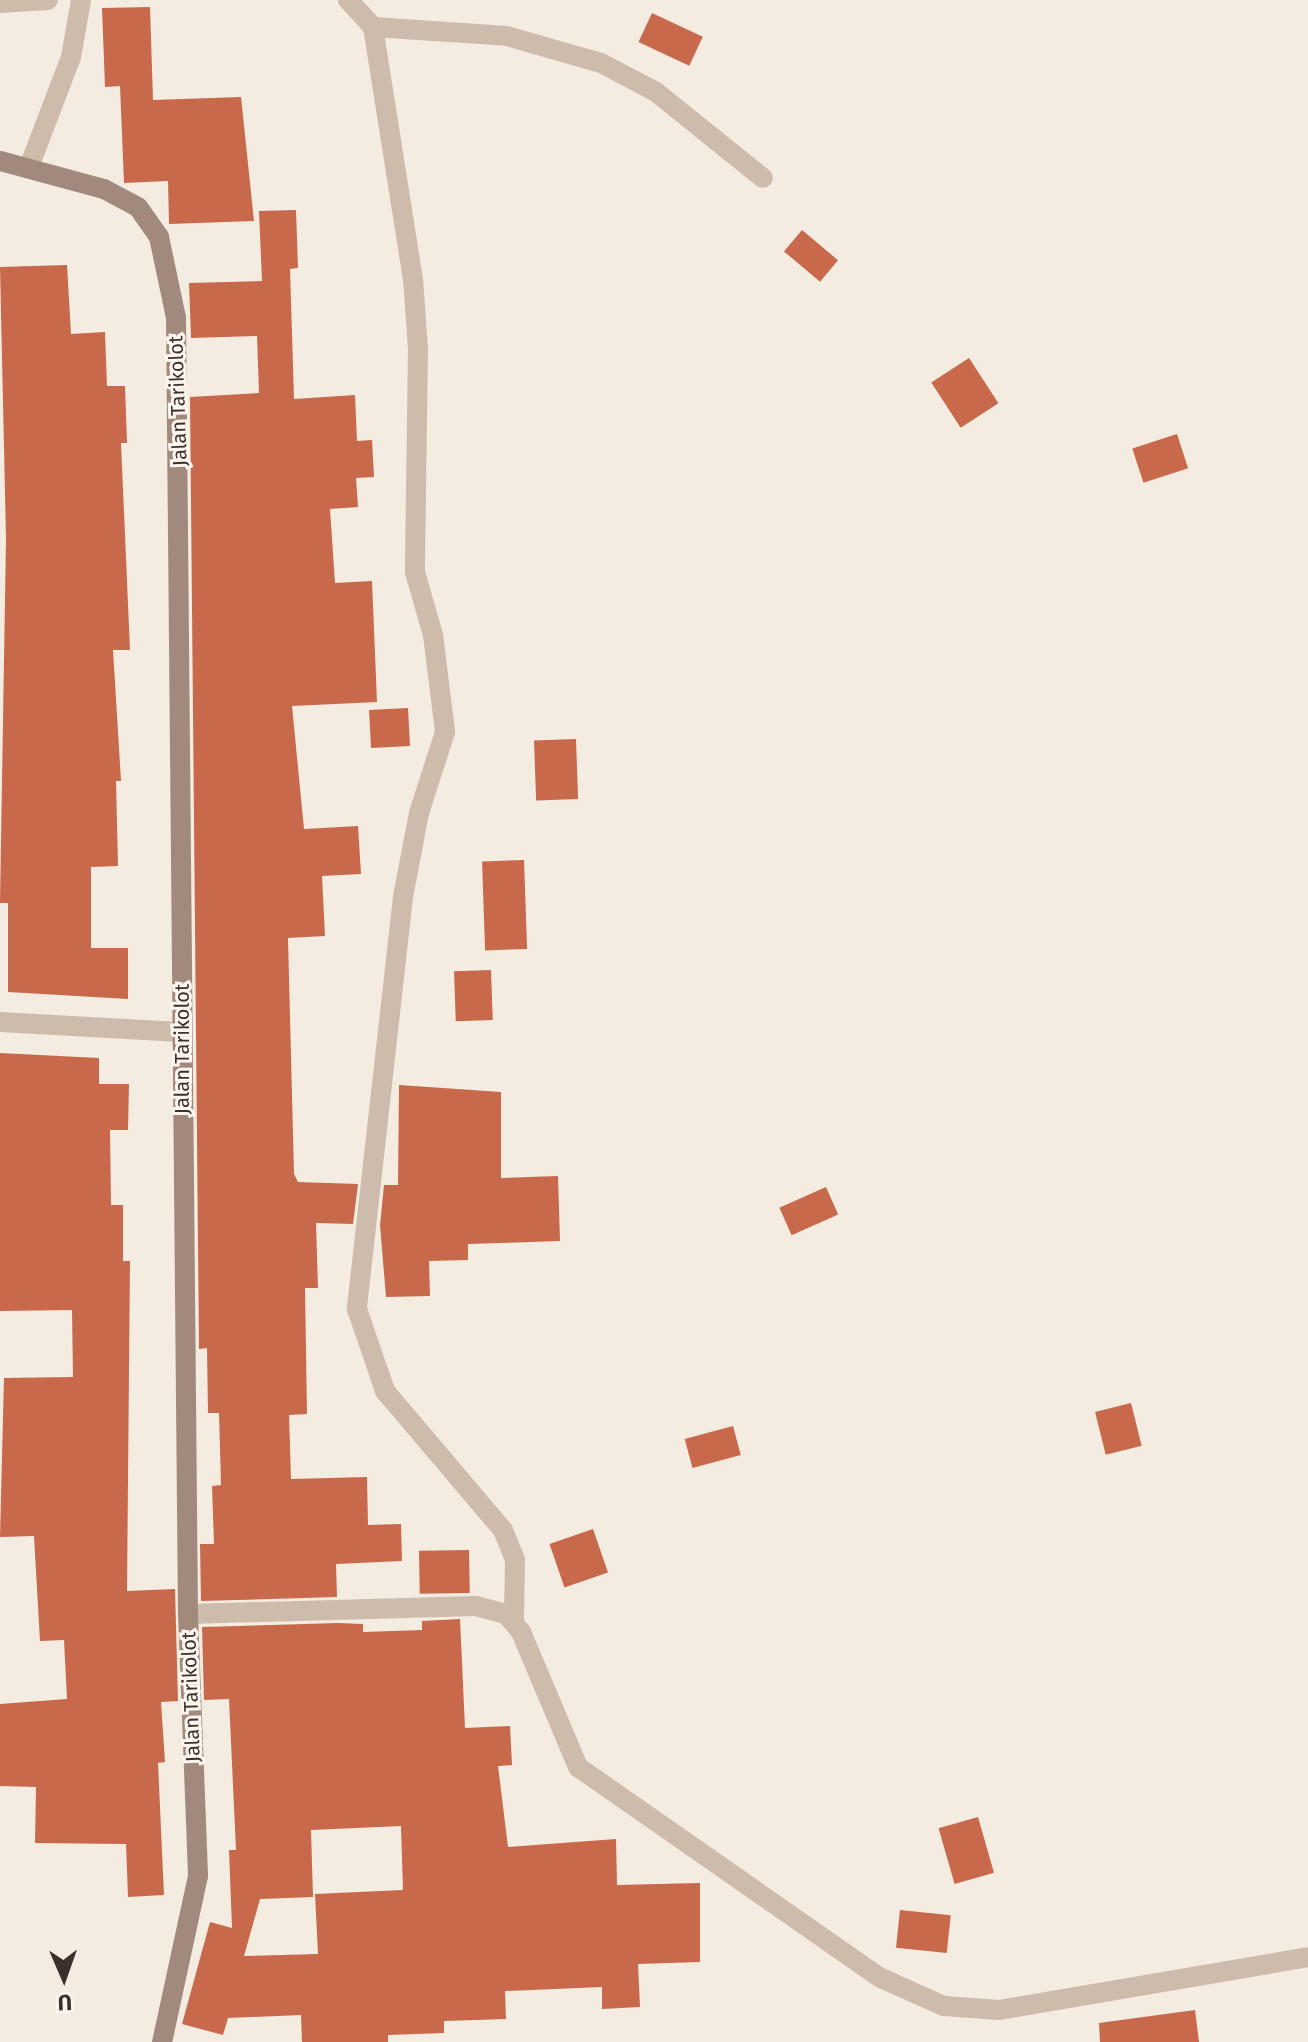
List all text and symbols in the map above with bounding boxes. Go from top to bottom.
street label: Jalan Tarikolot [164,335,192,467]
street label: Jalan Tarikolot [170,984,194,1114]
street label: Jalan Tarikolot [177,1631,205,1763]
north arrow [24,1938,104,2018]
text: U [57,1989,72,2016]

